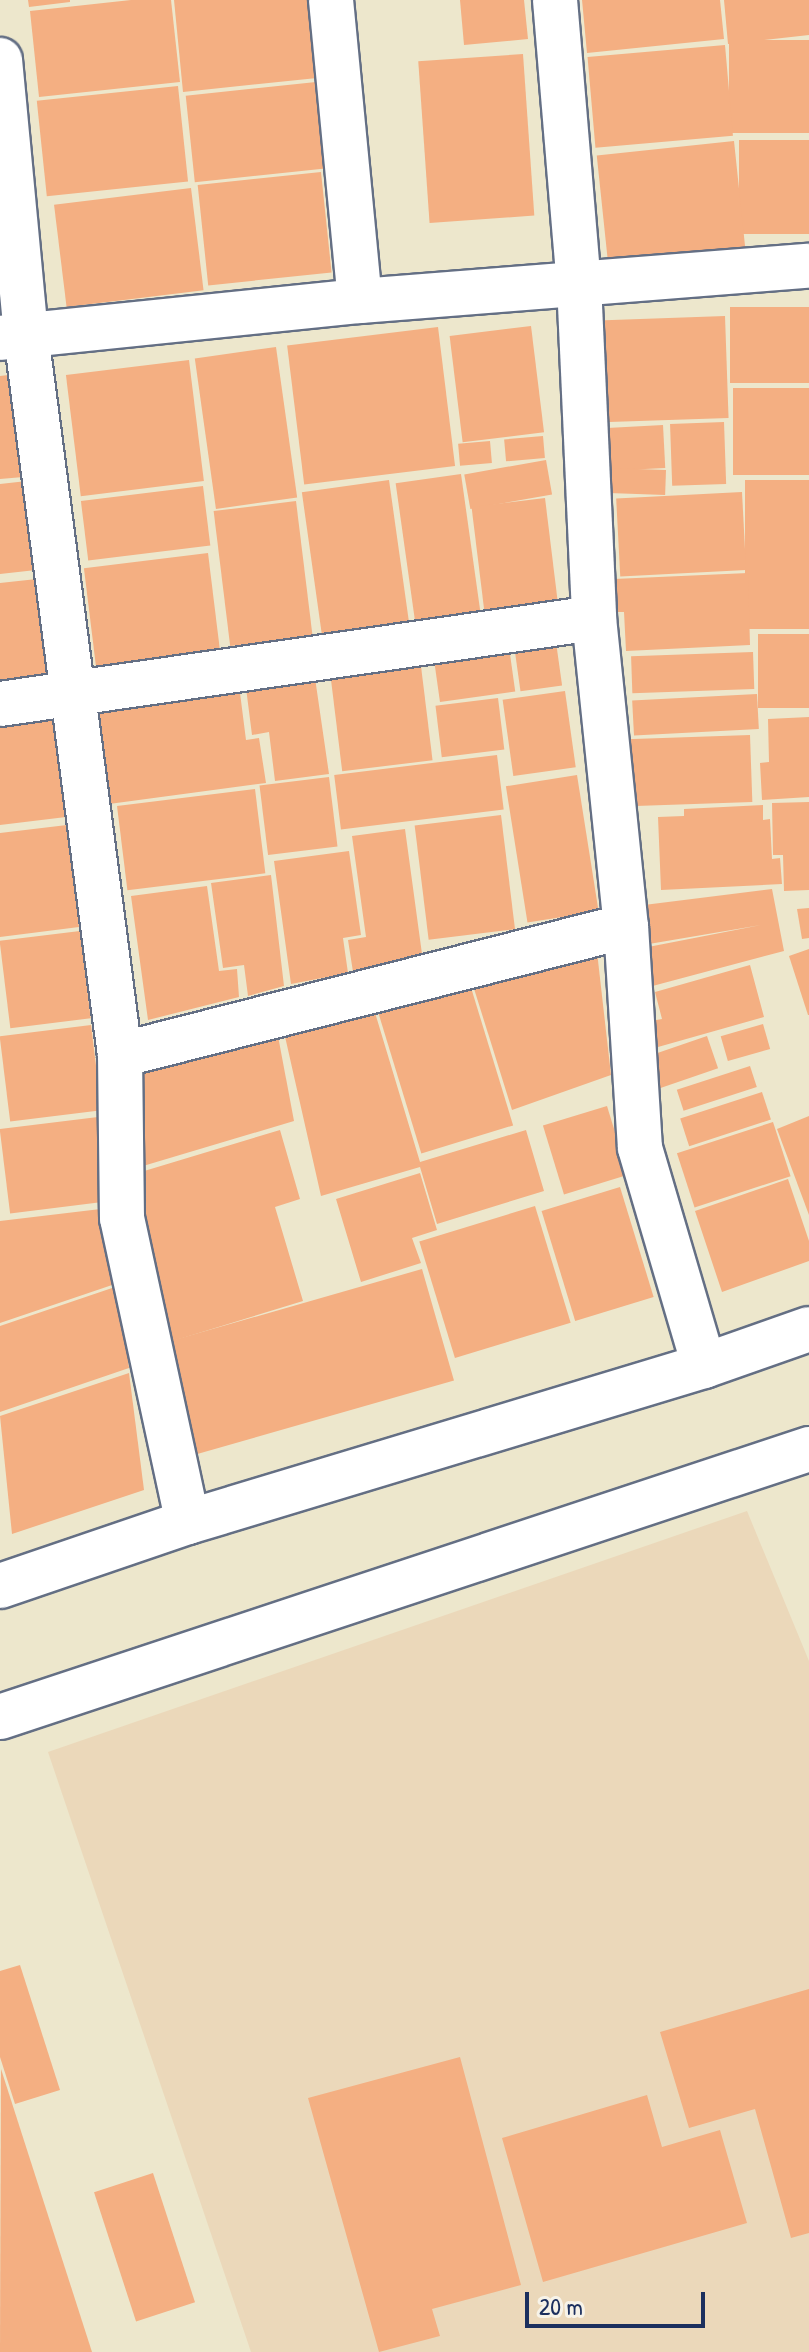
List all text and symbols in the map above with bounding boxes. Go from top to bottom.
scale bar [529,2276,709,2326]
text: 20 m [539,2290,583,2322]

